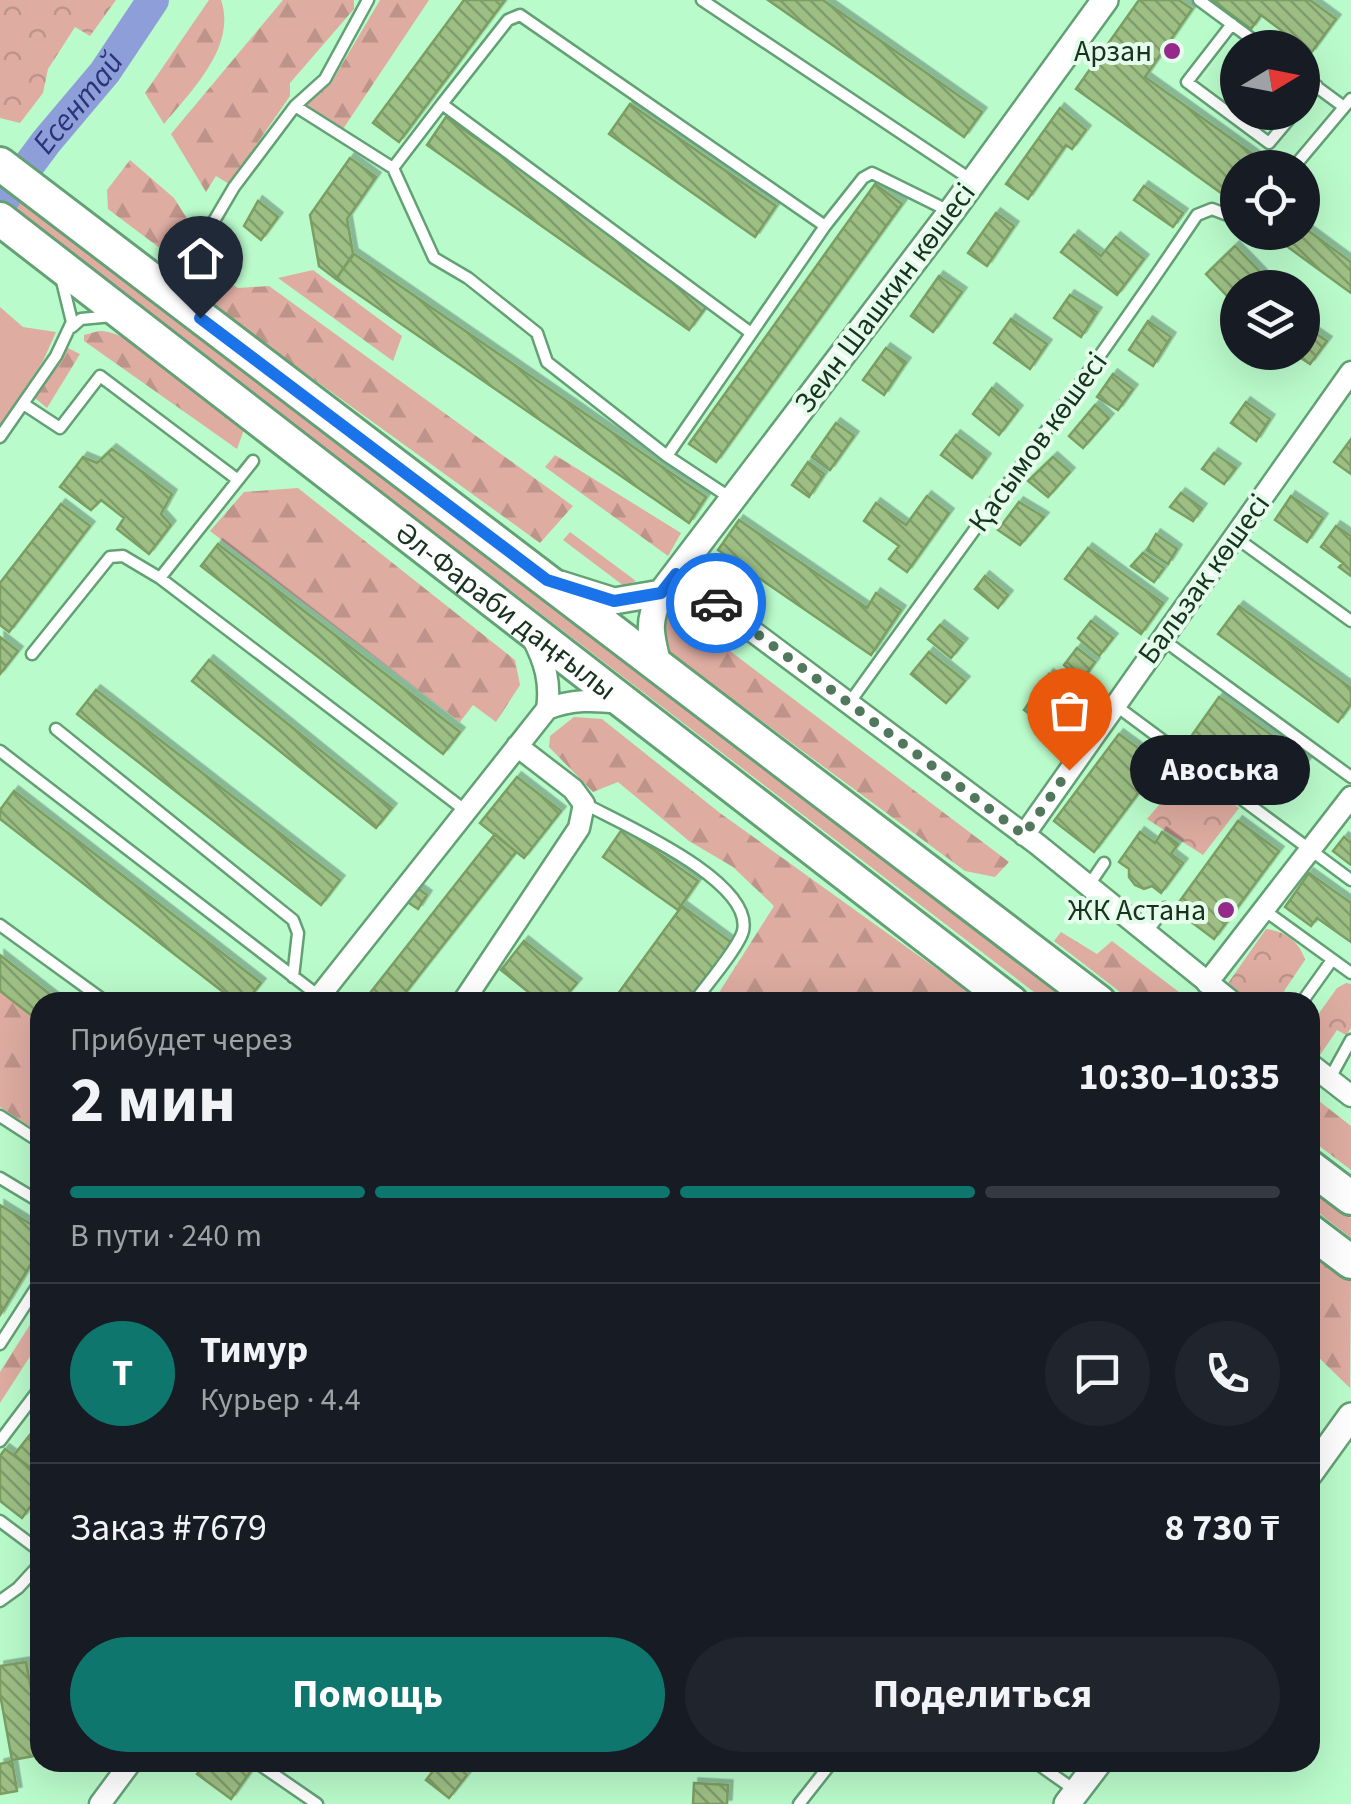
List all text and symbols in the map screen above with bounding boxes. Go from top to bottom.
place label: Арзан [1074,30,1152,73]
north arrow [1220,30,1320,130]
map controls [1220,30,1320,370]
marker: Арзан [1161,40,1183,62]
water label: Есентай [22,43,135,164]
button: locate [1220,150,1320,250]
street label: Зеин Шашкин көшесі [784,174,986,422]
pin [158,216,243,319]
icon: home [173,231,228,286]
button: layers [1220,270,1320,370]
street label: Қасымов көшесі [958,343,1118,541]
street label: Бальзак көшесі [1127,485,1281,673]
street label: Әл-Фараби даңғылы [386,511,626,710]
courier [666,553,766,653]
icon: car [689,576,744,631]
pin [1027,668,1112,771]
icon: bag [1042,683,1097,738]
callout: Авоська [1129,735,1309,805]
text: Авоська [1161,747,1279,793]
place label: ЖК Астана [1068,889,1206,932]
marker: ЖК Астана [1215,899,1237,921]
text: Прибудет через [70,1017,293,1063]
text: 10:30–10:35 [1078,1050,1280,1104]
text: 2 мин [70,1054,236,1147]
text: В пути · 240 m [70,1213,262,1259]
button: chat [1045,1321,1150,1426]
button: phone [1175,1321,1280,1426]
text: Тимур [200,1323,308,1377]
text: Т [112,1346,133,1400]
text: Курьер · 4.4 [200,1377,361,1423]
text: Заказ #7679 [70,1501,267,1555]
text: 8 730 ₸ [1164,1501,1280,1555]
button: Помощь [70,1637,665,1752]
button: Поделиться [685,1637,1280,1752]

